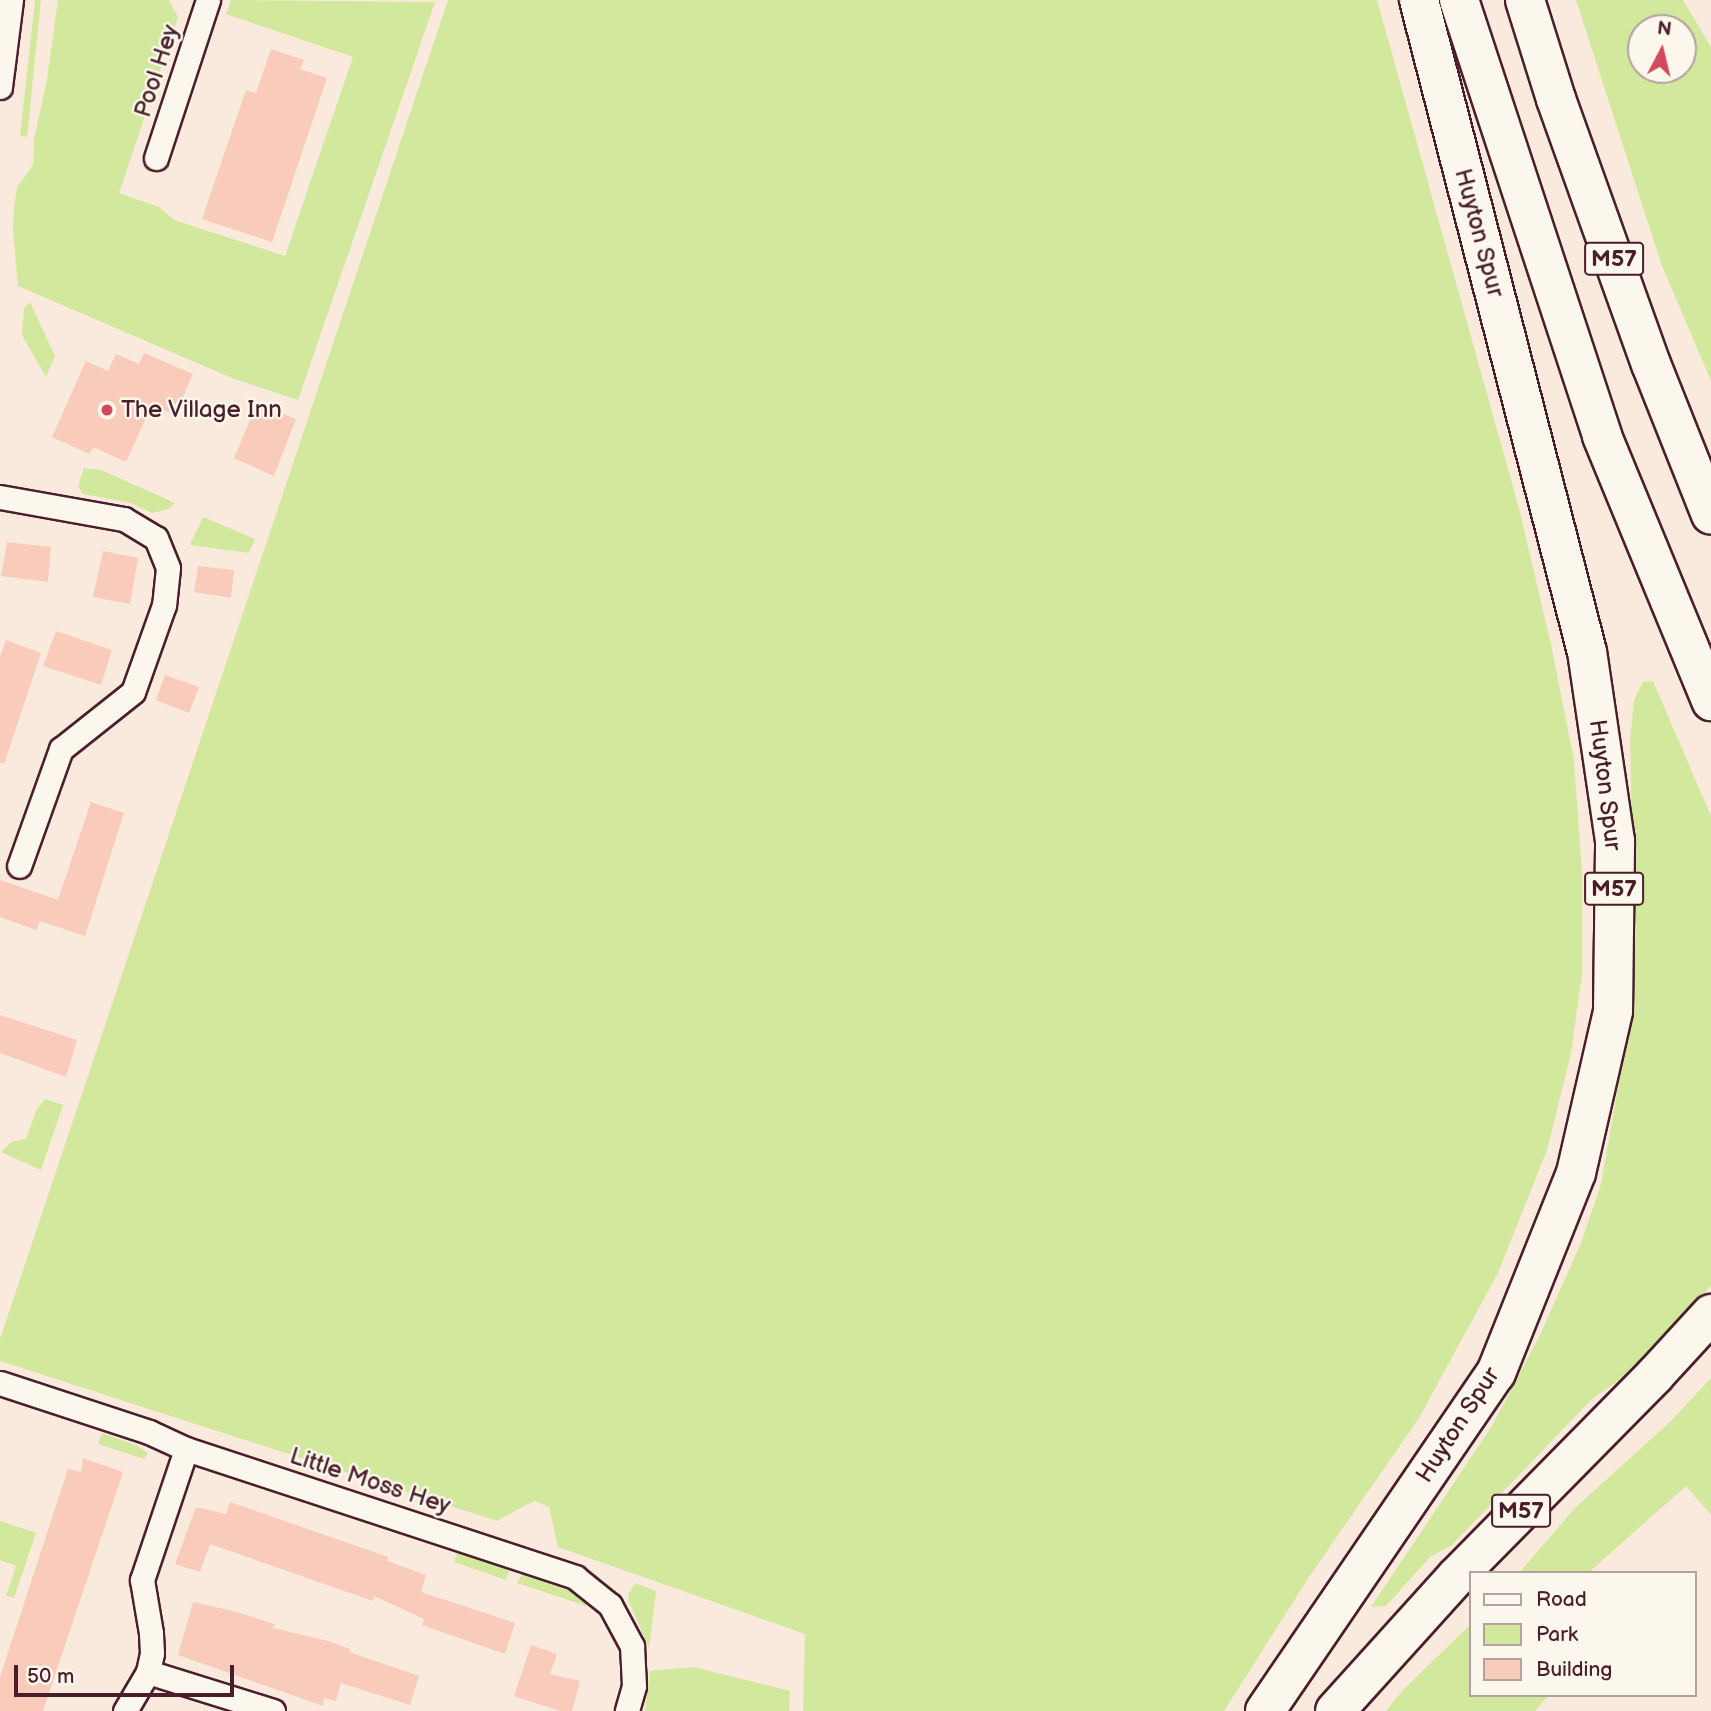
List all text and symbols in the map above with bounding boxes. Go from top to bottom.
north arrow [1627,14,1697,84]
text: N [1656,17,1673,42]
street label: Pool Hey [129,21,185,121]
street label: Huyton Spur [1448,165,1510,301]
road number: M57 [1582,240,1646,278]
place label: The Village Inn [121,396,282,424]
marker: The Village Inn [99,402,115,418]
street label: Huyton Spur [1583,718,1627,852]
road number: M57 [1582,870,1646,908]
street label: Huyton Spur [1410,1362,1506,1488]
street label: Little Moss Hey [286,1441,454,1521]
road number: M57 [1490,1492,1552,1530]
legend [1470,1571,1697,1697]
text: Road [1536,1587,1587,1612]
text: Park [1536,1622,1578,1647]
scale bar [18,1652,238,1696]
text: Building [1536,1657,1612,1682]
text: 50 m [27,1664,74,1689]

